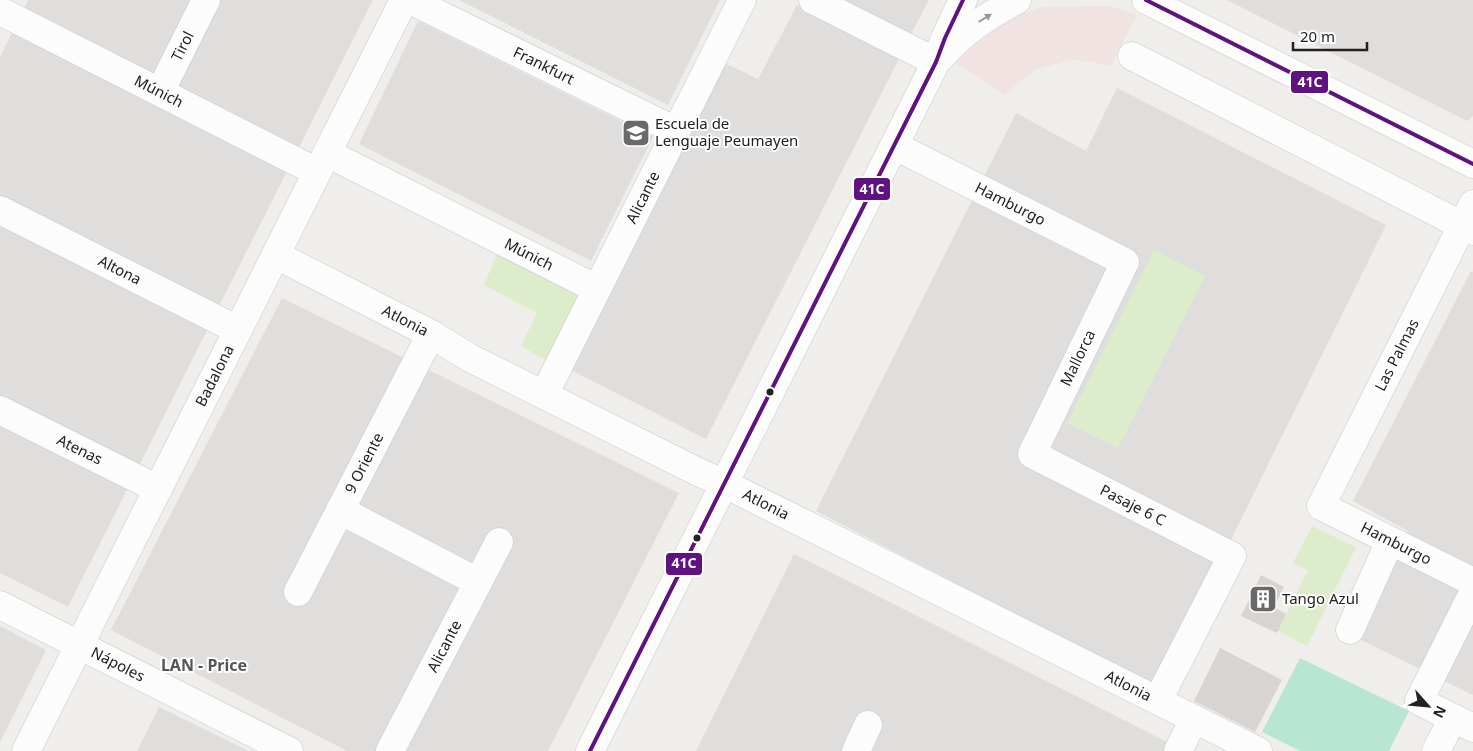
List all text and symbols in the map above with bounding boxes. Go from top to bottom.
one-way arrow [979,14,992,23]
scale bar [1293,20,1367,52]
text: 20 m [1300,26,1335,46]
street label: Tirol [166,28,198,64]
street label: Frankfurt [510,41,578,89]
street label: Múnich [131,70,187,112]
line badge: 41C [1290,70,1329,94]
text: 41C [1297,72,1323,91]
place label: Escuela de Lenguaje Peumayen [655,113,798,150]
school or university icon: Escuela de Lenguaje Peumayen [621,118,651,148]
street label: Alicante [621,167,664,227]
line badge: 41C [853,177,891,201]
street label: Hamburgo [972,177,1049,229]
text: 41C [859,179,885,198]
street label: Múnich [501,233,557,275]
street label: Altona [95,250,145,289]
street label: Atlonia [379,300,432,340]
street label: Las Palmas [1369,315,1423,394]
street label: Mallorca [1055,326,1099,389]
street label: Badalona [190,341,238,410]
unlabelled marker [765,387,775,397]
street label: Atenas [54,429,106,469]
street label: 9 Oriente [340,429,388,497]
street label: Pasaje 6 C [1097,479,1170,530]
street label: Atlonia [740,484,793,524]
street label: Hamburgo [1358,517,1435,569]
unlabelled marker [692,533,702,543]
line badge: 41C [665,552,703,576]
text: 41C [671,553,697,572]
building icon: Tango Azul [1248,584,1278,614]
place label: Tango Azul [1282,588,1359,608]
street label: Alicante [422,616,466,675]
street label: Nápoles [88,642,149,686]
district label: LAN - Price [161,654,247,676]
street label: Atlonia [1102,665,1155,705]
north arrow [1403,681,1453,731]
text: N [1429,703,1451,722]

